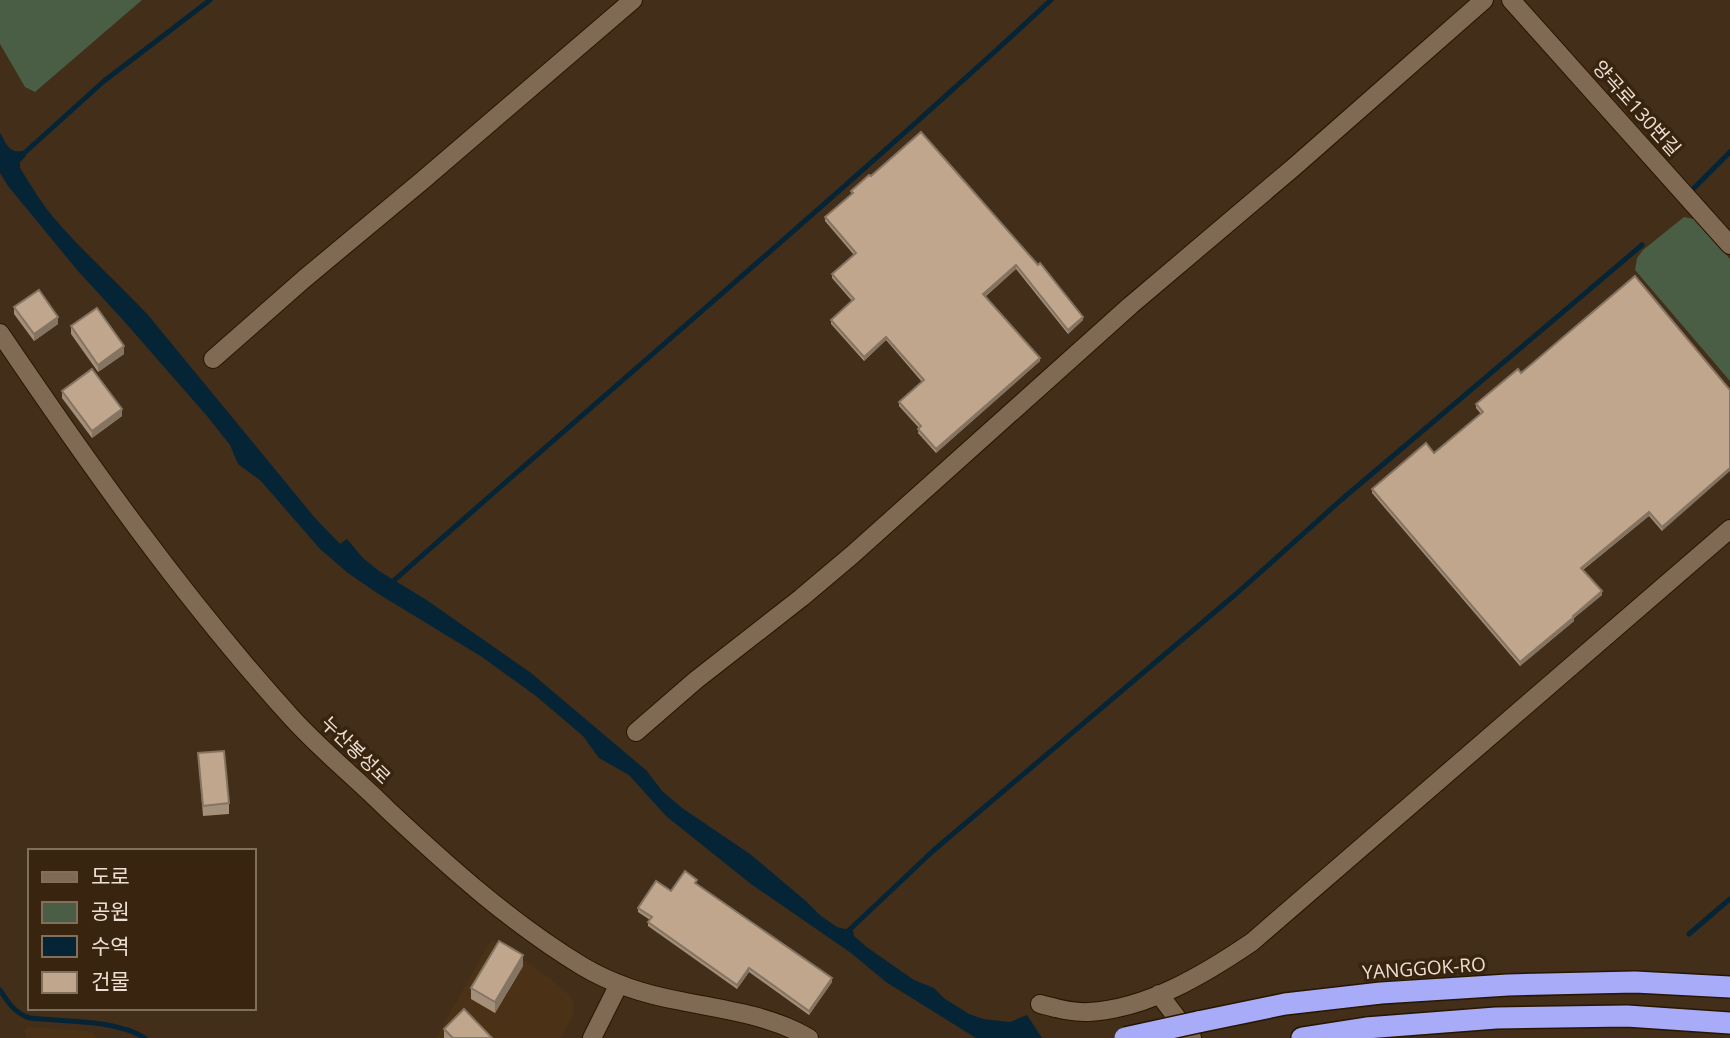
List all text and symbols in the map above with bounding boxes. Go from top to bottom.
street label: 양곡로130번길 [1587,55,1687,161]
street label: 누산봉성로 [316,710,396,790]
legend [28,849,256,1010]
text: 도로 [91,862,130,890]
text: 공원 [91,897,130,925]
text: 수역 [91,932,130,960]
street label: YANGGOK-RO [1361,951,1487,985]
text: 건물 [91,967,130,995]

